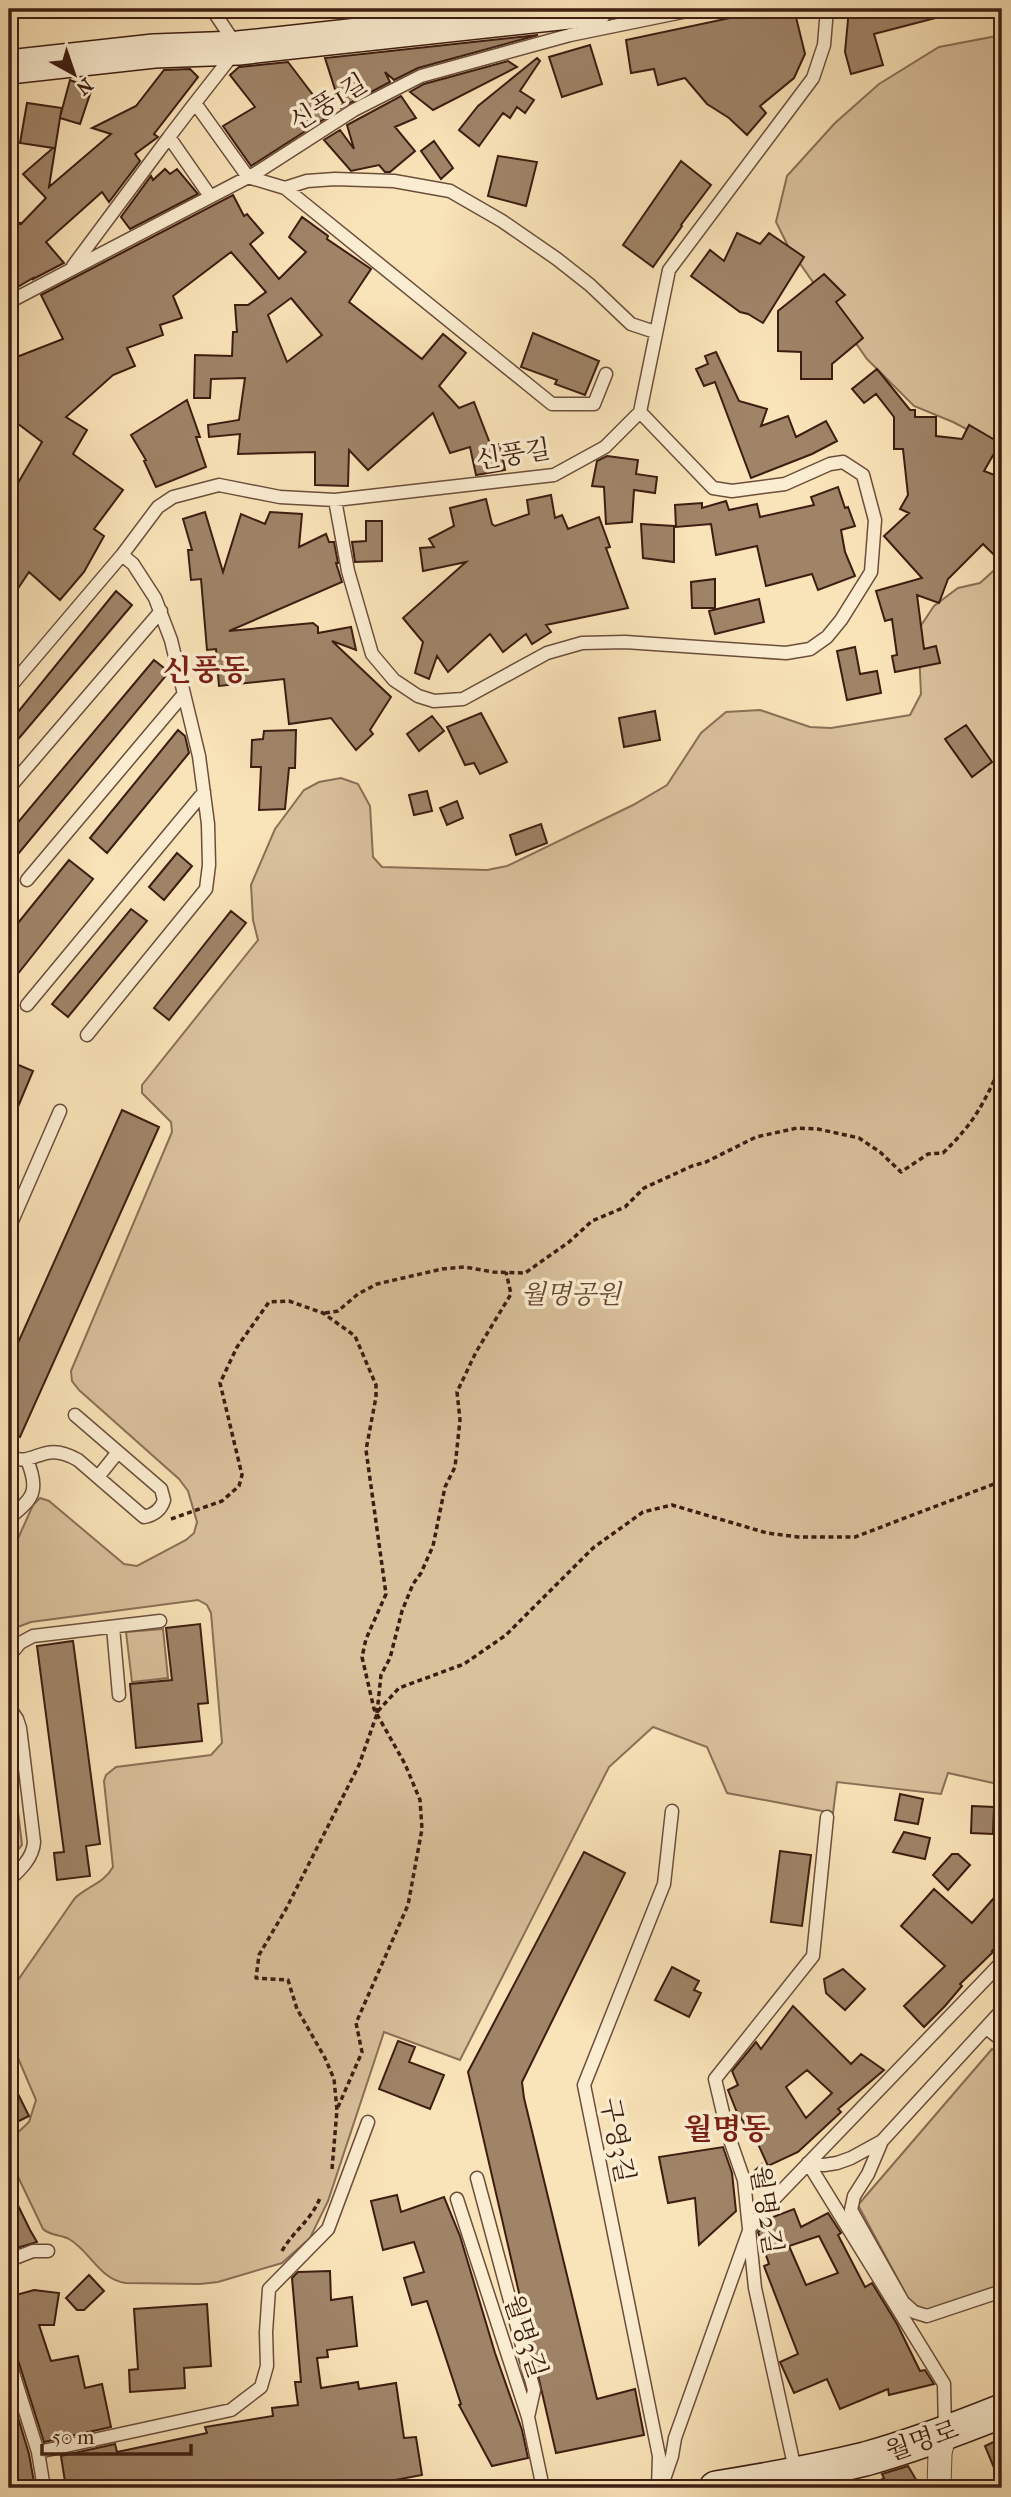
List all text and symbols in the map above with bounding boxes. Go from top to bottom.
north arrow [38,38,108,108]
street label: 신풍1길 [284,67,373,138]
text: N [71,73,97,100]
street label: 신풍길 [473,433,553,476]
district label: 신풍동 [163,653,249,688]
park label: 월명공원 [521,1279,623,1310]
street label: 구영3길 [594,2095,641,2185]
district label: 월명동 [684,2112,770,2147]
street label: 월명2길 [744,2164,789,2256]
street label: 월명3길 [497,2290,554,2382]
scale bar [42,2413,191,2457]
street label: 월명로 [881,2414,963,2467]
text: 50 m [52,2425,95,2449]

